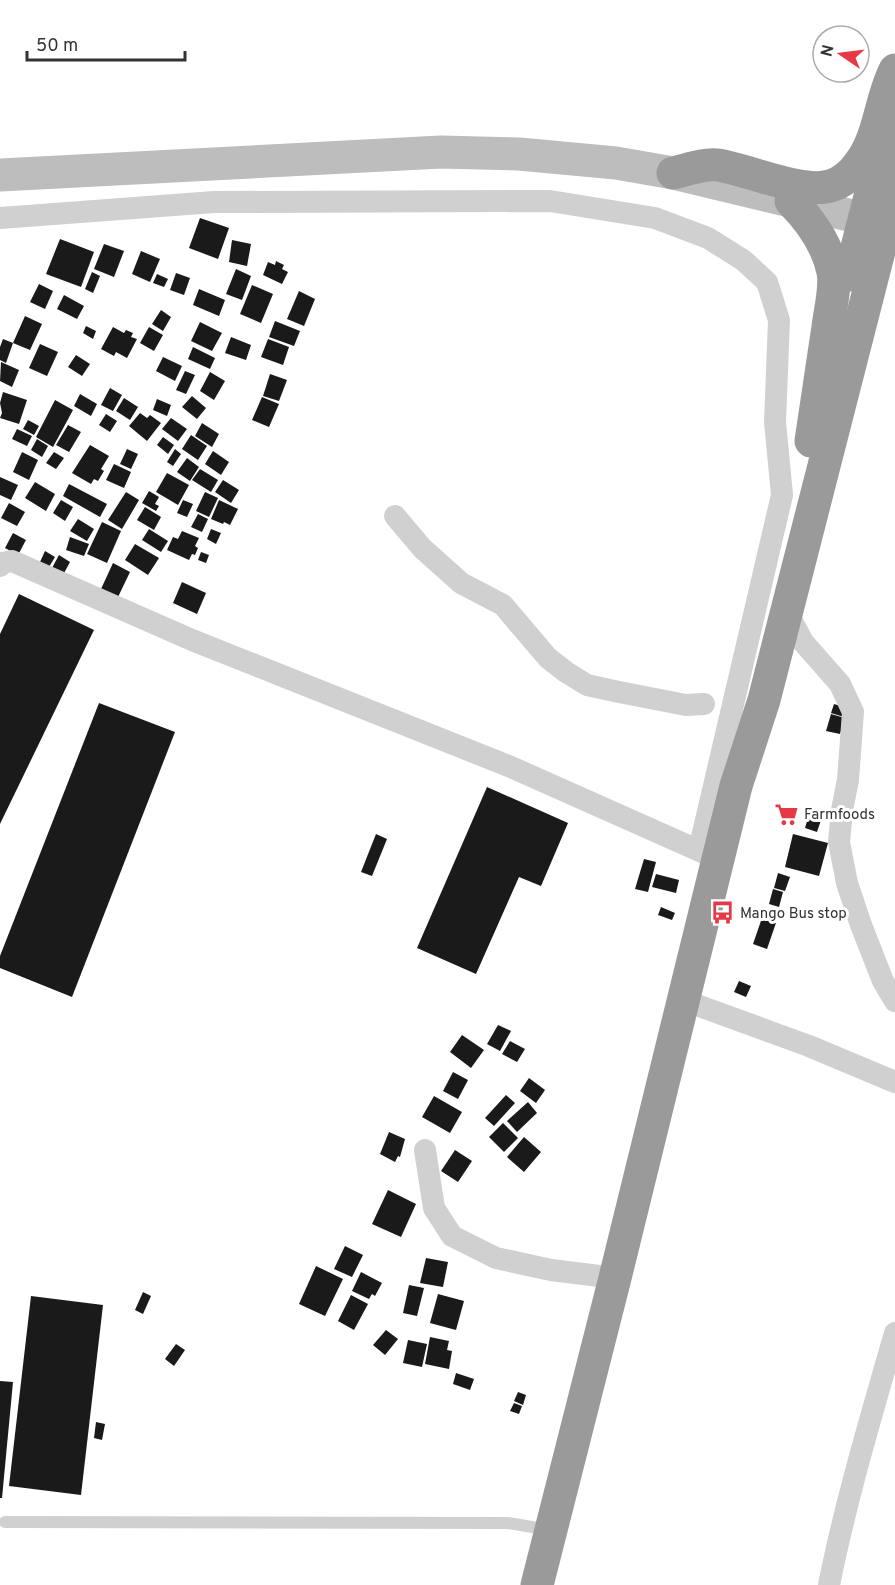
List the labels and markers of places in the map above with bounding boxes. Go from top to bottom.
supermarket icon: Farmfoods [773,801,799,827]
place label: Farmfoods [804,806,875,825]
bus stop icon: Mango Bus stop [709,900,735,926]
place label: Mango Bus stop [740,905,847,924]

